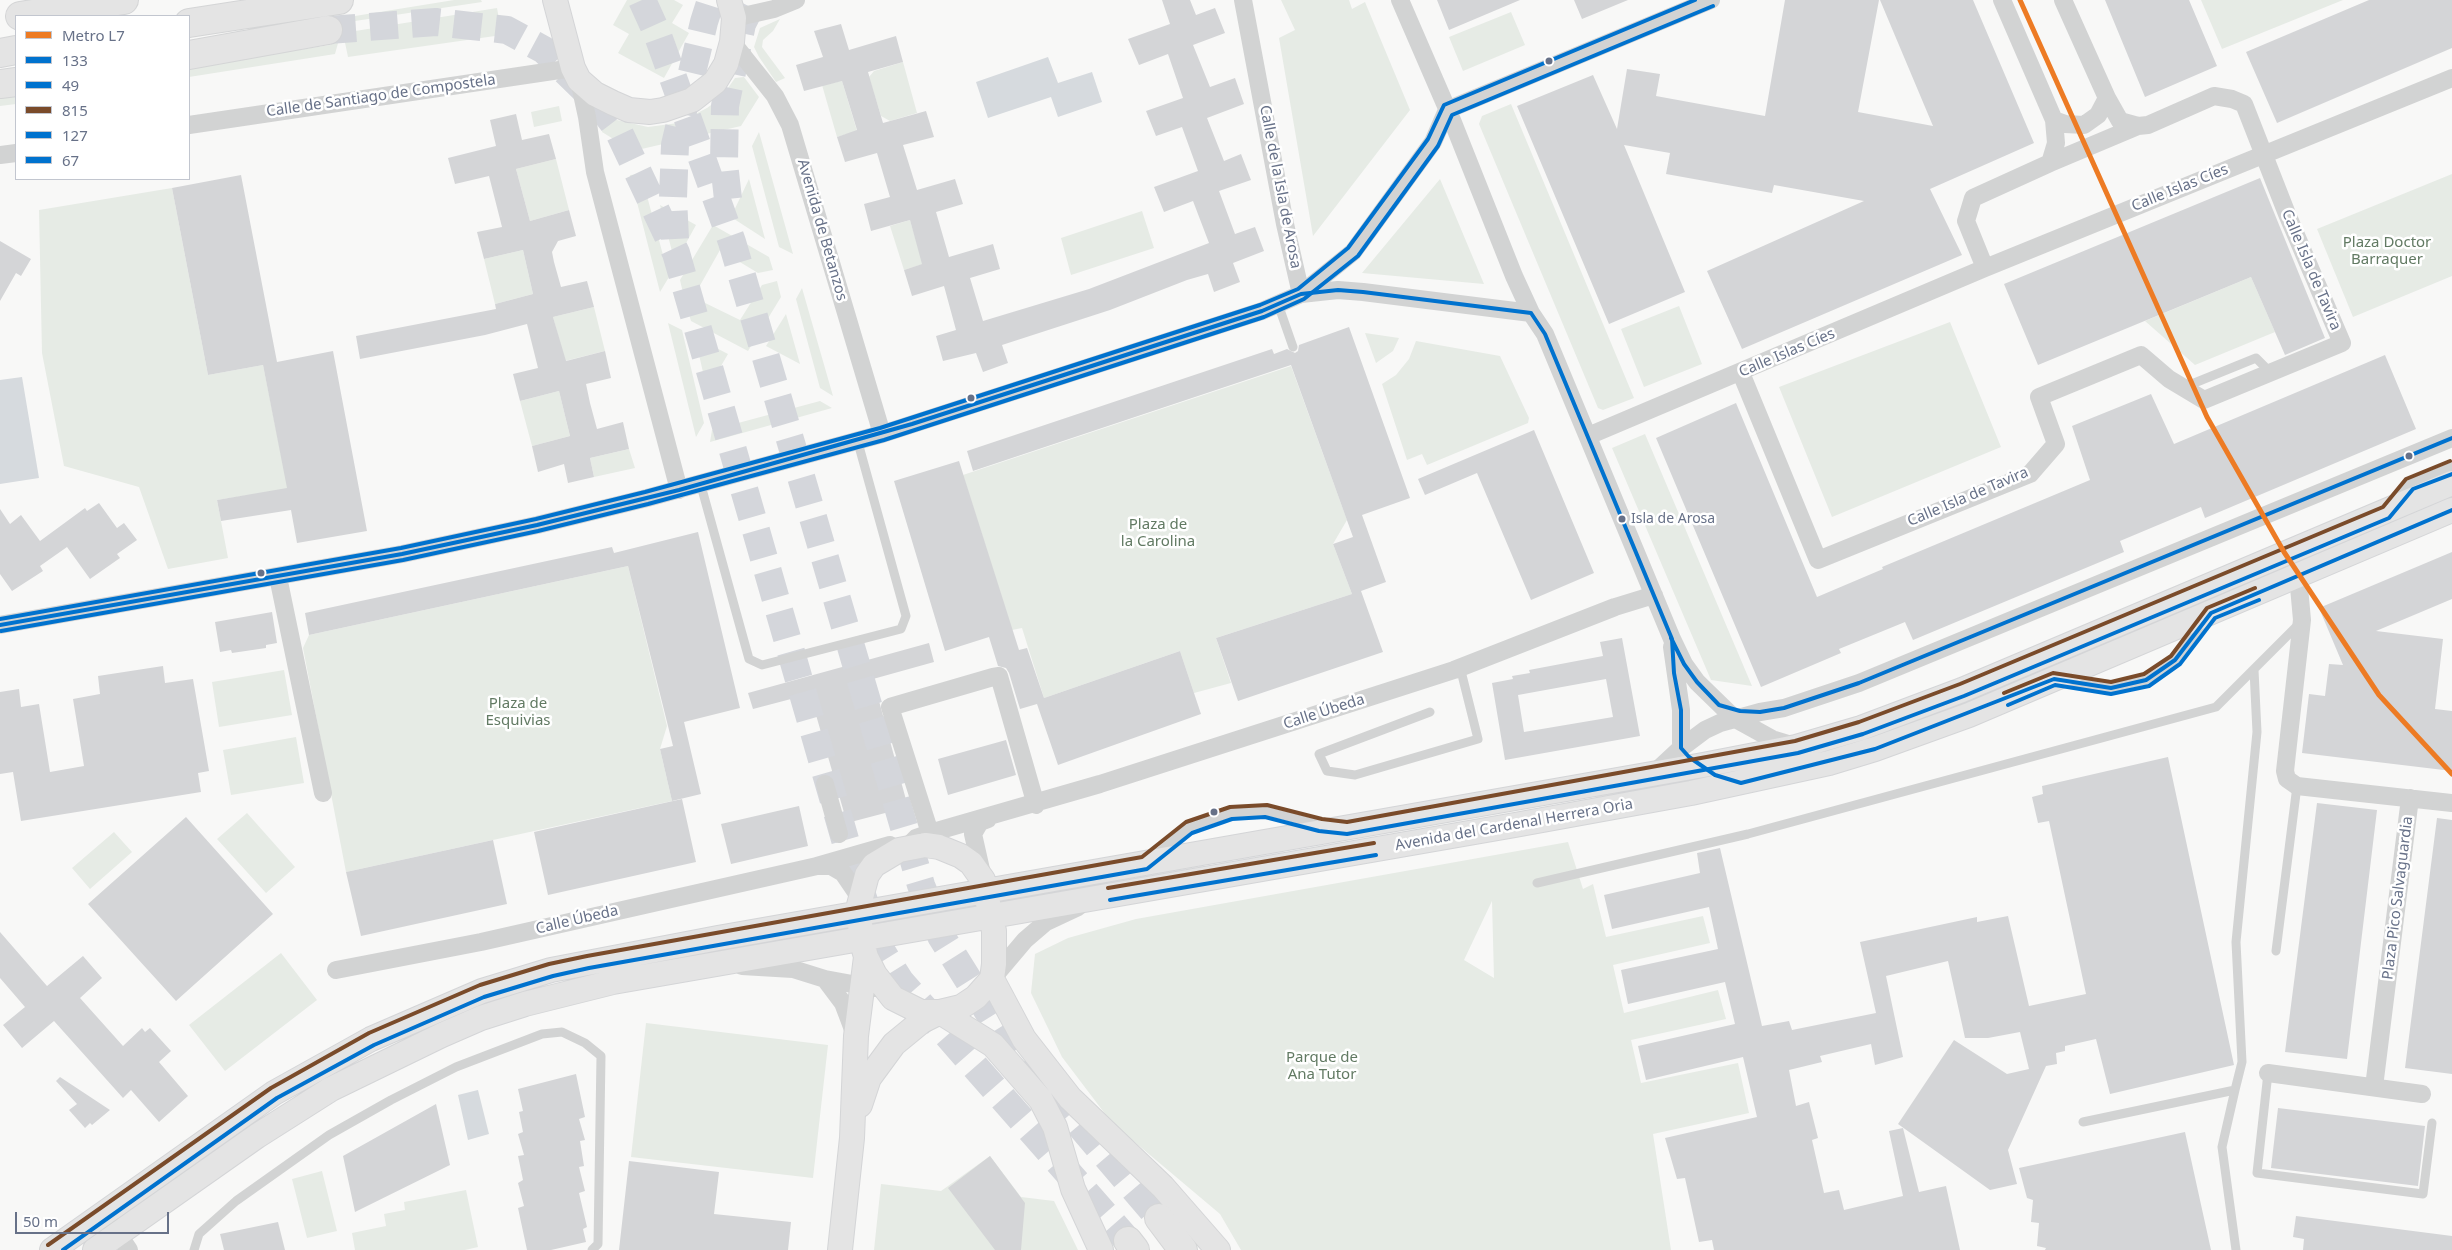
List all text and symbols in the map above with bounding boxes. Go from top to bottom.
legend [15,15,190,180]
text: Metro L7 [62,25,125,45]
text: 133 [62,50,88,70]
unlabelled marker [1544,56,1554,66]
street label: Calle de Santiago de Compostela [265,71,497,121]
text: 49 [62,75,79,95]
text: 815 [62,100,88,120]
street label: Calle de la Isla de Arosa [1255,104,1305,270]
text: 127 [62,125,88,145]
text: 67 [62,150,79,170]
street label: Avenida de Betanzos [793,157,851,303]
street label: Calle Islas Cíes [2129,160,2231,216]
street label: Calle Isla de Tavira [2277,207,2345,333]
park label: Plaza Doctor Barraquer [2343,234,2431,269]
street label: Calle Islas Cíes [1736,325,1838,381]
unlabelled marker [966,393,976,403]
unlabelled marker [2404,451,2414,461]
street label: Calle Isla de Tavira [1905,463,2031,531]
place label: Isla de Arosa [1631,511,1715,527]
marker: Isla de Arosa [1617,514,1627,524]
park label: Plaza de la Carolina [1121,516,1195,551]
unlabelled marker [256,568,266,578]
street label: Calle Úbeda [1281,690,1367,734]
park label: Plaza de Esquivias [486,695,550,730]
street label: Avenida del Cardenal Herrera Oria [1394,795,1634,855]
unlabelled marker [1209,807,1219,817]
street label: Plaza Pico Salvaguardia [2379,815,2417,981]
street label: Calle Úbeda [534,902,620,938]
park label: Parque de Ana Tutor [1286,1049,1358,1084]
scale bar [18,1202,171,1234]
text: 50 m [23,1211,58,1231]

